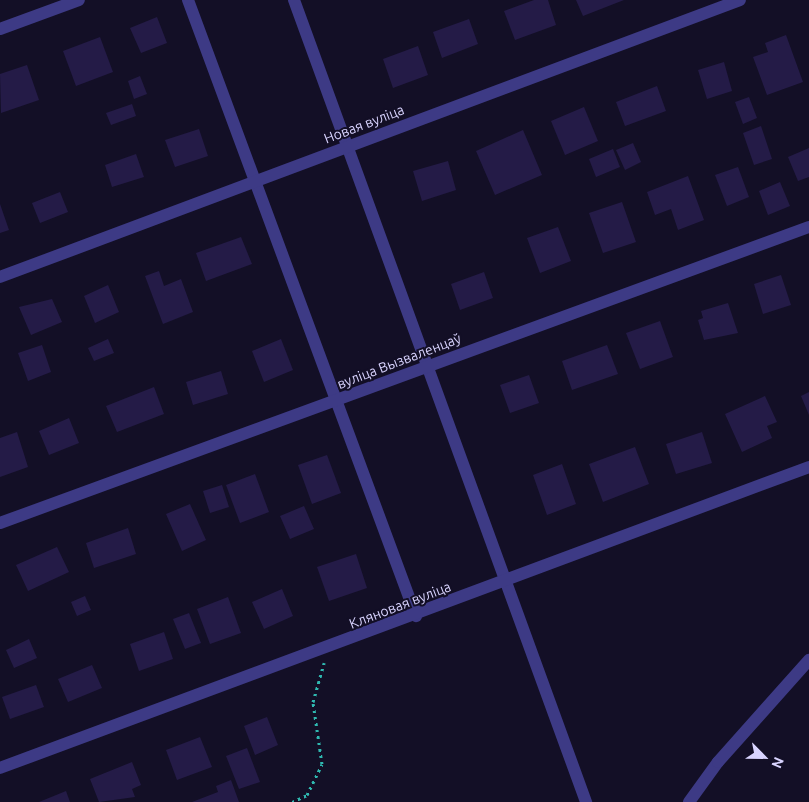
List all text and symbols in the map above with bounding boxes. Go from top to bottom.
street label: Новая вуліца [321,101,407,147]
street label: вуліца Вызваленцаў [335,330,463,392]
street label: Кляновая вуліца [347,578,453,632]
north arrow [739,732,789,782]
text: N [768,755,787,771]

